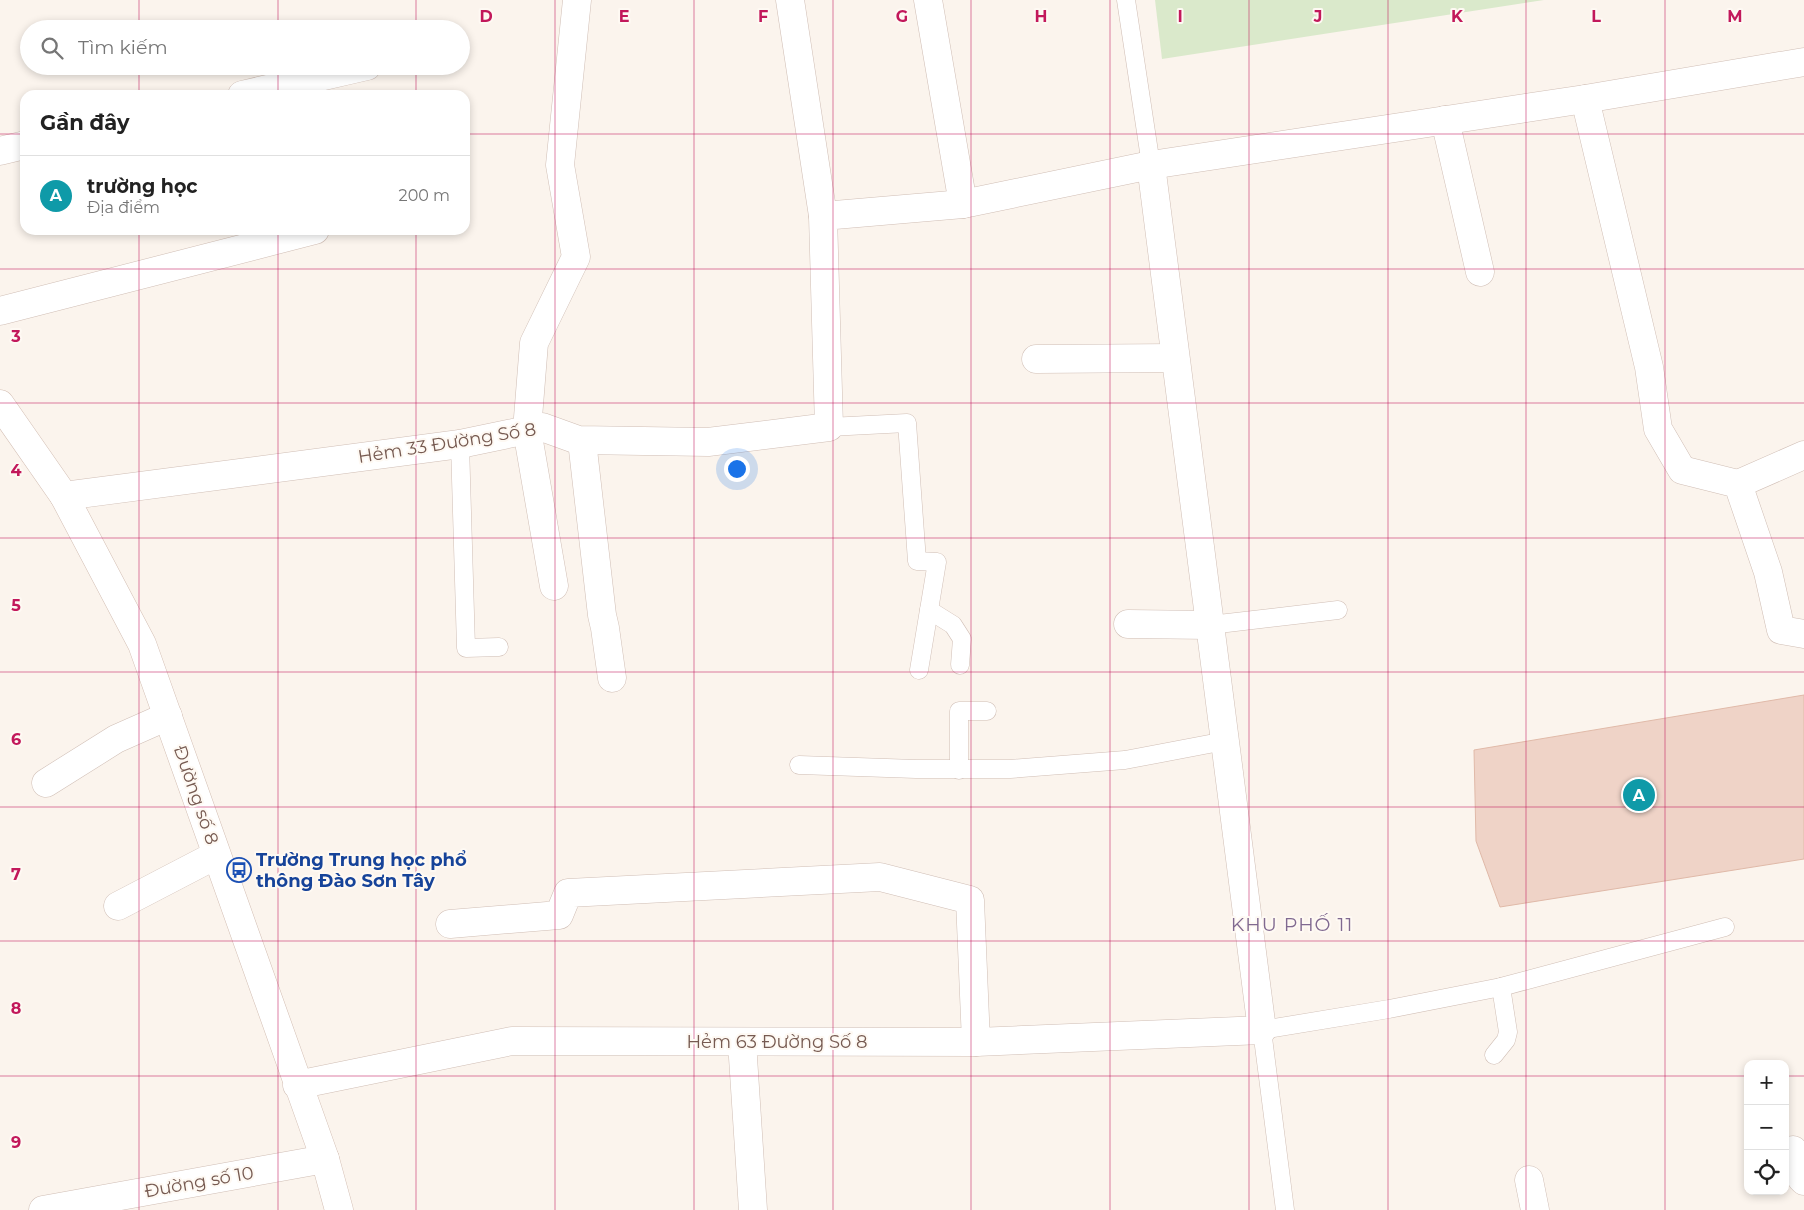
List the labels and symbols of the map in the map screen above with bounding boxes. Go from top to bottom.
text: D [479,7,493,26]
text: E [619,7,629,26]
text: F [758,7,768,26]
text: G [896,7,908,26]
text: H [1035,7,1047,26]
text: I [1177,7,1183,26]
text: J [1313,7,1322,26]
text: K [1451,7,1464,26]
text: L [1591,7,1601,26]
text: M [1727,7,1743,26]
text: 3 [10,327,21,346]
street label: Hẻm 33 Đường Số 8 [356,418,538,468]
your location [724,456,750,482]
text: 4 [10,461,22,480]
text: 5 [11,596,21,615]
text: 6 [11,730,21,749]
street label: Đường số 8 [169,742,223,848]
pin: A [1623,776,1655,814]
place label: Trường Trung học phổ thông Đào Sơn Tây [256,849,467,892]
bus stop icon: Trường Trung học phổ thông Đào Sơn Tây [226,857,252,883]
text: 7 [11,865,21,884]
district label: KHU PHỐ 11 [1231,913,1353,936]
text: 8 [11,999,21,1018]
street label: Hẻm 63 Đường Số 8 [686,1031,868,1053]
text: 9 [11,1133,21,1152]
street label: Đường số 10 [143,1162,255,1202]

